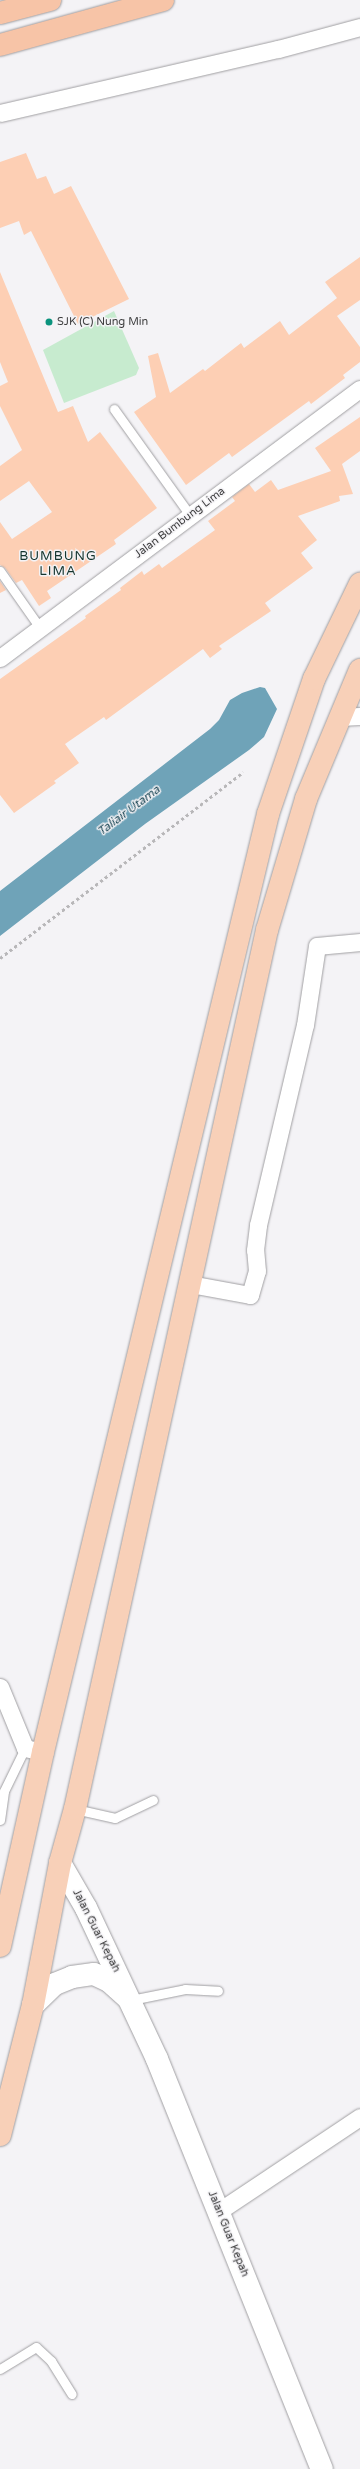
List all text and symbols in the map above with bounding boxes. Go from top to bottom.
place label: SJK (C) Nung Min [57,315,148,329]
marker: SJK (C) Nung Min [44,317,54,327]
street label: Jalan Bumbung Lima [132,485,228,561]
district label: BUMBUNG LIMA [19,549,97,580]
water label: Taliair Utama [95,783,163,839]
street label: Jalan Guar Kepah [69,1887,123,1975]
street label: Jalan Guar Kepah [205,2189,251,2279]

